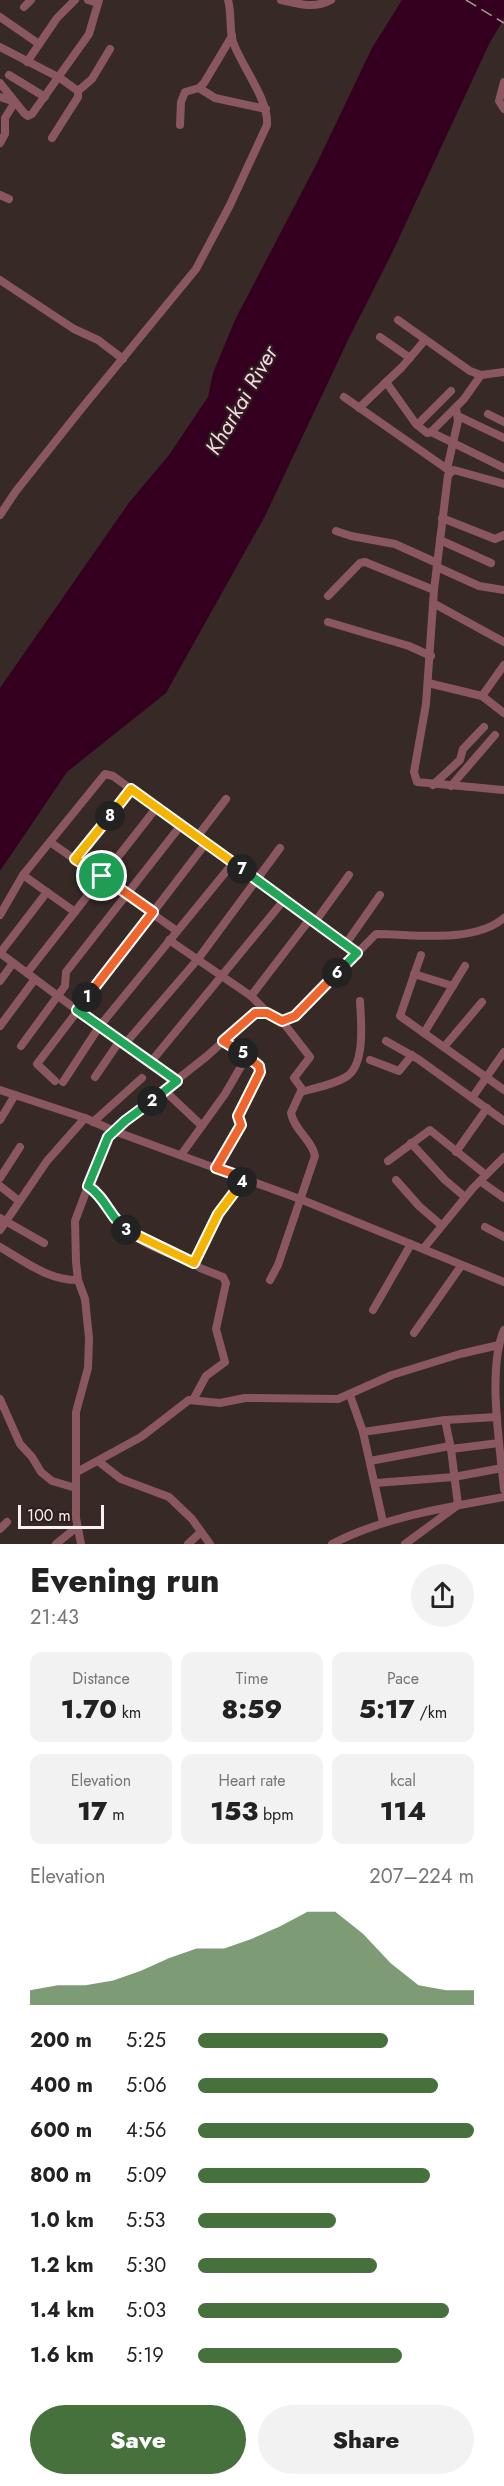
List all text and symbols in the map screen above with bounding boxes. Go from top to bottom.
water label: Kharkai River [197,338,286,461]
pin: 8 [95,801,125,831]
text: 8 [105,804,115,827]
pin [76,850,127,901]
pin: 7 [227,854,257,884]
text: 7 [237,857,247,880]
icon: arrive [85,859,118,892]
pin: 6 [322,958,352,988]
text: 6 [332,961,342,984]
pin: 1 [72,982,102,1012]
text: 1 [83,985,91,1008]
pin: 5 [228,1038,258,1068]
text: 5 [238,1041,248,1064]
pin: 2 [137,1086,167,1116]
text: 2 [147,1089,157,1112]
pin: 4 [227,1167,257,1197]
text: 4 [236,1170,248,1193]
pin: 3 [111,1215,141,1245]
text: 3 [121,1218,131,1241]
scale bar [18,1502,104,1530]
text: 100 m [27,1504,71,1527]
text: Evening run [30,1557,220,1604]
button: share [411,1564,474,1627]
text: 21:43 [30,1603,79,1632]
text: Distance [72,1667,130,1690]
text: Time [236,1667,268,1690]
text: Pace [387,1667,419,1690]
text: 1.70 [61,1690,117,1728]
text: 8:59 [222,1690,283,1728]
text: 5:17 [359,1690,415,1728]
text: km [117,1701,141,1724]
text: /km [415,1701,447,1724]
text: Elevation [71,1769,131,1792]
text: Heart rate [219,1769,285,1792]
text: kcal [390,1769,416,1792]
text: 17 [77,1792,107,1830]
text: 153 [210,1792,258,1830]
text: 114 [380,1792,426,1830]
text: m [107,1803,125,1826]
text: bpm [258,1803,294,1826]
text: Elevation [30,1862,105,1891]
text: 207–224 m [369,1862,474,1891]
text: 200 m [30,2026,92,2055]
text: 5:25 [126,2026,166,2055]
text: 400 m [30,2071,93,2100]
text: 5:06 [126,2071,167,2100]
text: 600 m [30,2116,92,2145]
text: 4:56 [126,2116,166,2145]
text: 800 m [30,2161,91,2190]
text: 5:09 [126,2161,167,2190]
text: 1.0 km [30,2206,94,2235]
text: 5:53 [126,2206,165,2235]
text: 1.2 km [30,2251,94,2280]
text: 5:30 [126,2251,166,2280]
text: 1.4 km [30,2296,95,2325]
text: 5:03 [126,2296,166,2325]
text: 1.6 km [30,2341,94,2370]
text: 5:19 [126,2341,164,2370]
button: Save [30,2405,246,2474]
button: Share [258,2405,474,2474]

